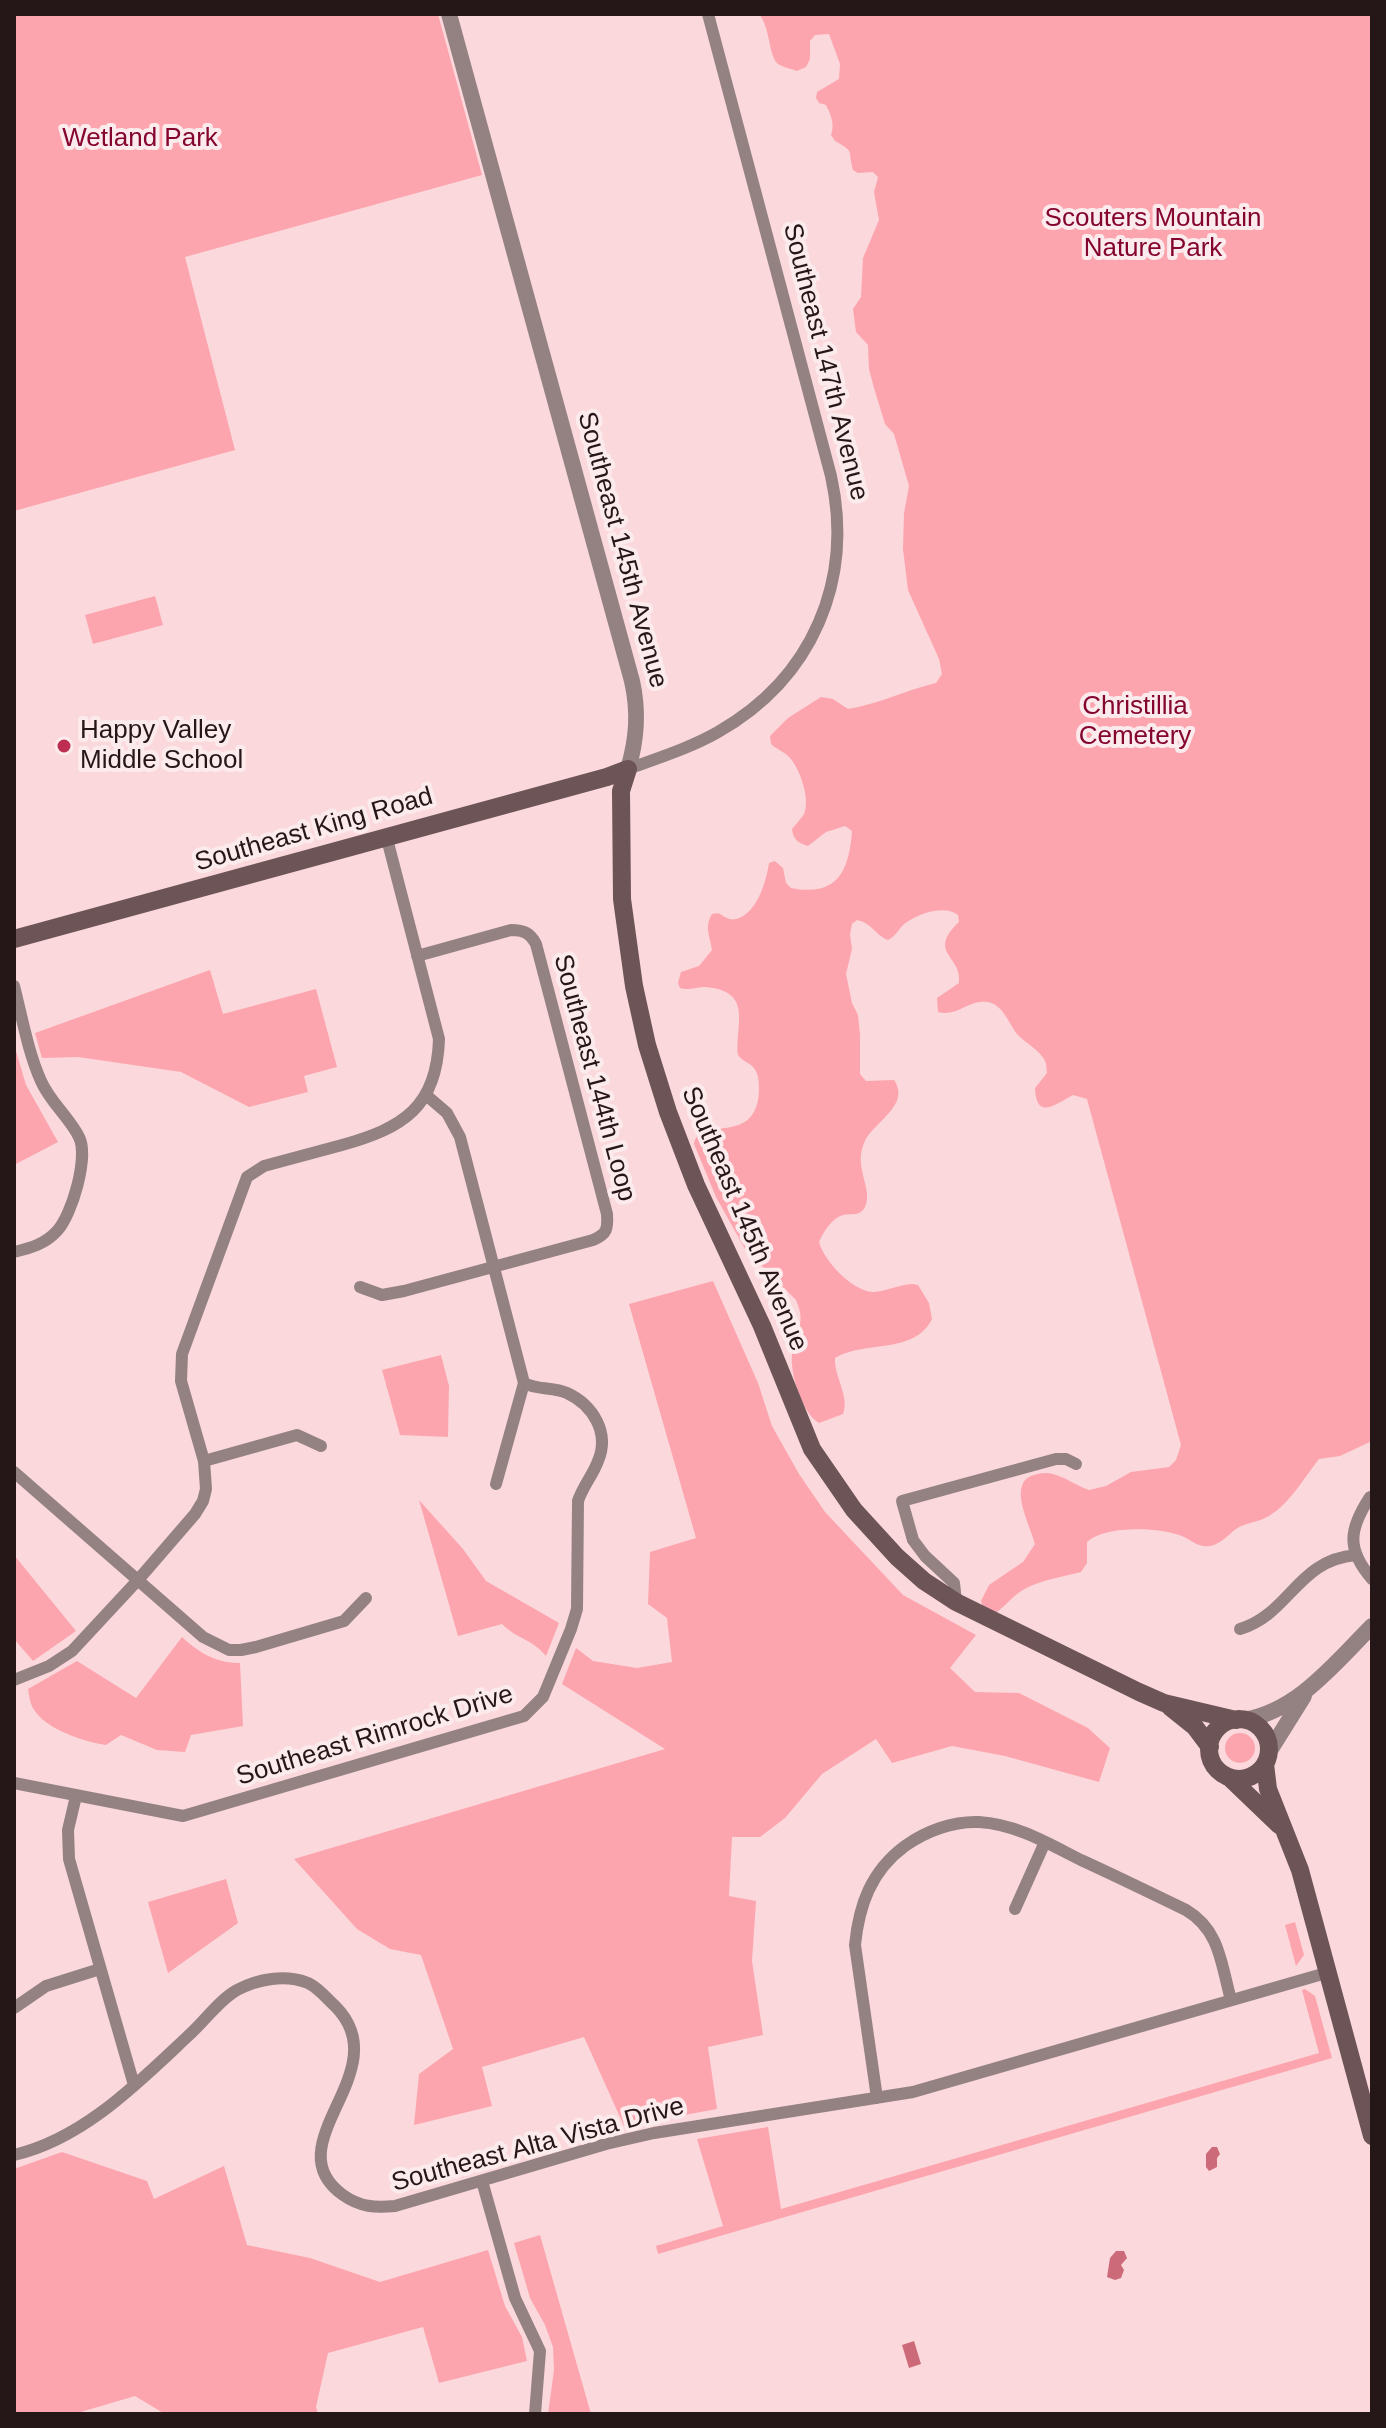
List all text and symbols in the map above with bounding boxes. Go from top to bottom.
park label: Wetland Park [62,123,218,155]
park label: Scouters Mountain Nature Park [1045,203,1261,264]
street label: Southeast 147th Avenue [775,220,875,504]
street label: Southeast 145th Avenue [570,409,674,691]
park label: Christillia Cemetery [1079,691,1191,752]
place label: Happy Valley Middle School [80,715,243,776]
marker: Happy Valley Middle School [55,737,73,755]
street label: Southeast King Road [192,781,436,879]
street label: Southeast 144th Loop [546,951,642,1205]
street label: Southeast 145th Avenue [674,1082,814,1356]
street label: Southeast Rimrock Drive [233,1679,517,1793]
street label: Southeast Alta Vista Drive [388,2091,688,2199]

